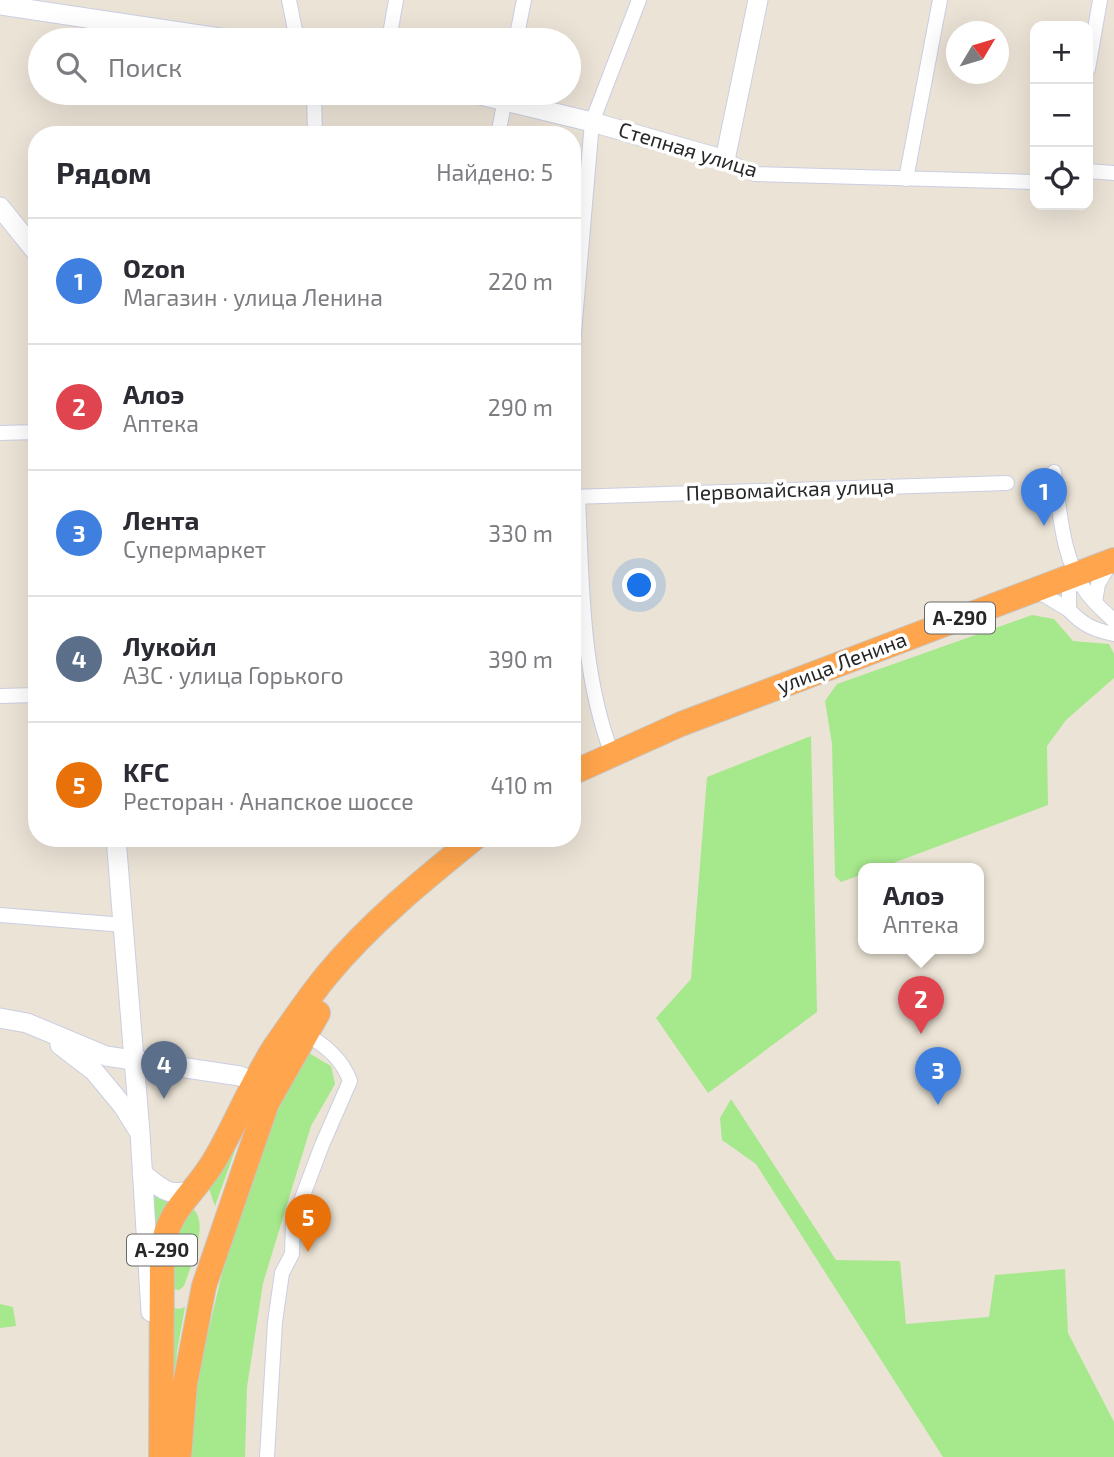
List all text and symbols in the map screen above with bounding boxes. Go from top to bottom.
north arrow [946,21,1009,84]
map controls [1030,21,1093,210]
button: + [1030,21,1093,84]
search box [28,28,581,105]
icon: search [52,48,90,86]
text: Поиск [108,51,182,82]
button: − [1030,84,1093,147]
street label: Степная улица [616,116,761,183]
button: locate [1030,147,1093,210]
text: Рядом [56,154,152,190]
text: Найдено: 5 [436,158,553,186]
text: Ozon [123,252,185,283]
text: 1 [74,267,84,295]
text: 220 m [488,267,553,295]
text: Магазин · улица Ленина [123,283,383,311]
text: Алоэ [123,378,184,409]
text: 2 [72,393,86,421]
text: 290 m [488,393,553,421]
text: Аптека [123,409,199,437]
pin: 1 [1021,468,1067,526]
street label: Первомайская улица [685,472,895,506]
text: Лента [123,504,199,535]
text: 3 [72,519,86,547]
text: 330 m [488,519,553,547]
text: Супермаркет [123,535,266,563]
your location [622,568,656,602]
road number: А-290 [925,603,995,634]
street label: улица Ленина [773,625,910,699]
text: Лукойл [123,630,217,661]
text: 4 [72,645,86,673]
text: 390 m [488,645,553,673]
text: АЗС · улица Горького [123,661,344,689]
text: KFC [123,756,169,787]
text: 5 [73,771,85,799]
text: 410 m [491,771,553,799]
text: Ресторан · Анапское шоссе [123,787,414,815]
popup [858,863,984,954]
text: Алоэ [883,879,944,910]
text: Аптека [883,910,959,938]
pin: 2 [898,976,944,1034]
pin: 4 [141,1041,187,1099]
pin: 3 [915,1047,961,1105]
pin: 5 [285,1194,331,1252]
road number: А-290 [127,1234,197,1266]

